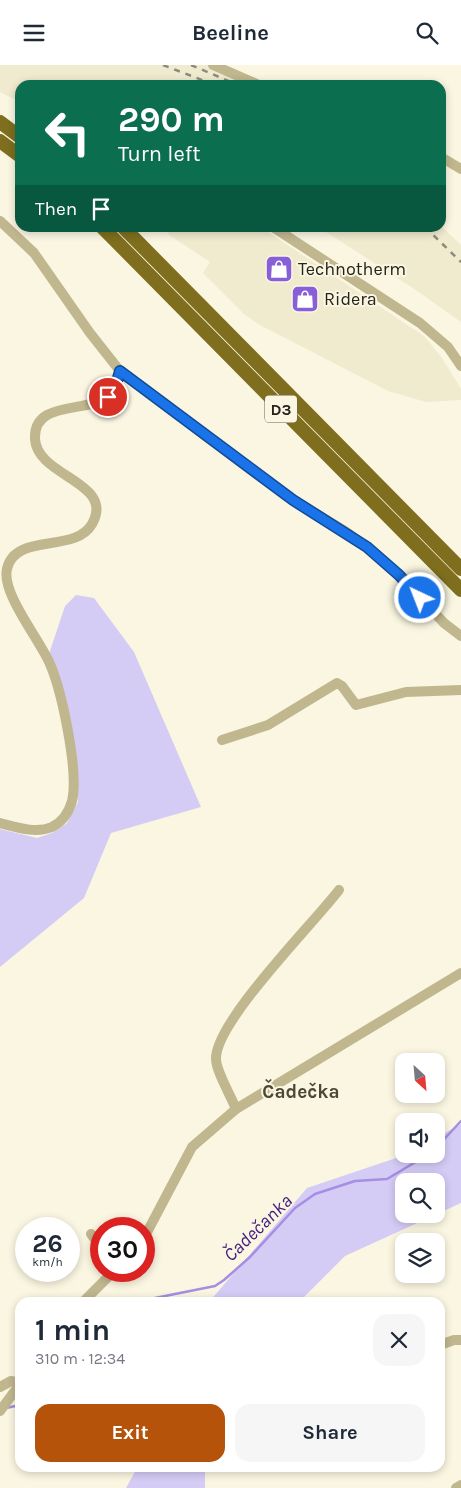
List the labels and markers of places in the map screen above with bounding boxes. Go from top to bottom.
shop icon: Technotherm [264,254,294,284]
place label: Technotherm [298,258,406,280]
shop icon: Ridera [290,284,320,314]
place label: Ridera [324,288,377,310]
pin [87,376,129,418]

